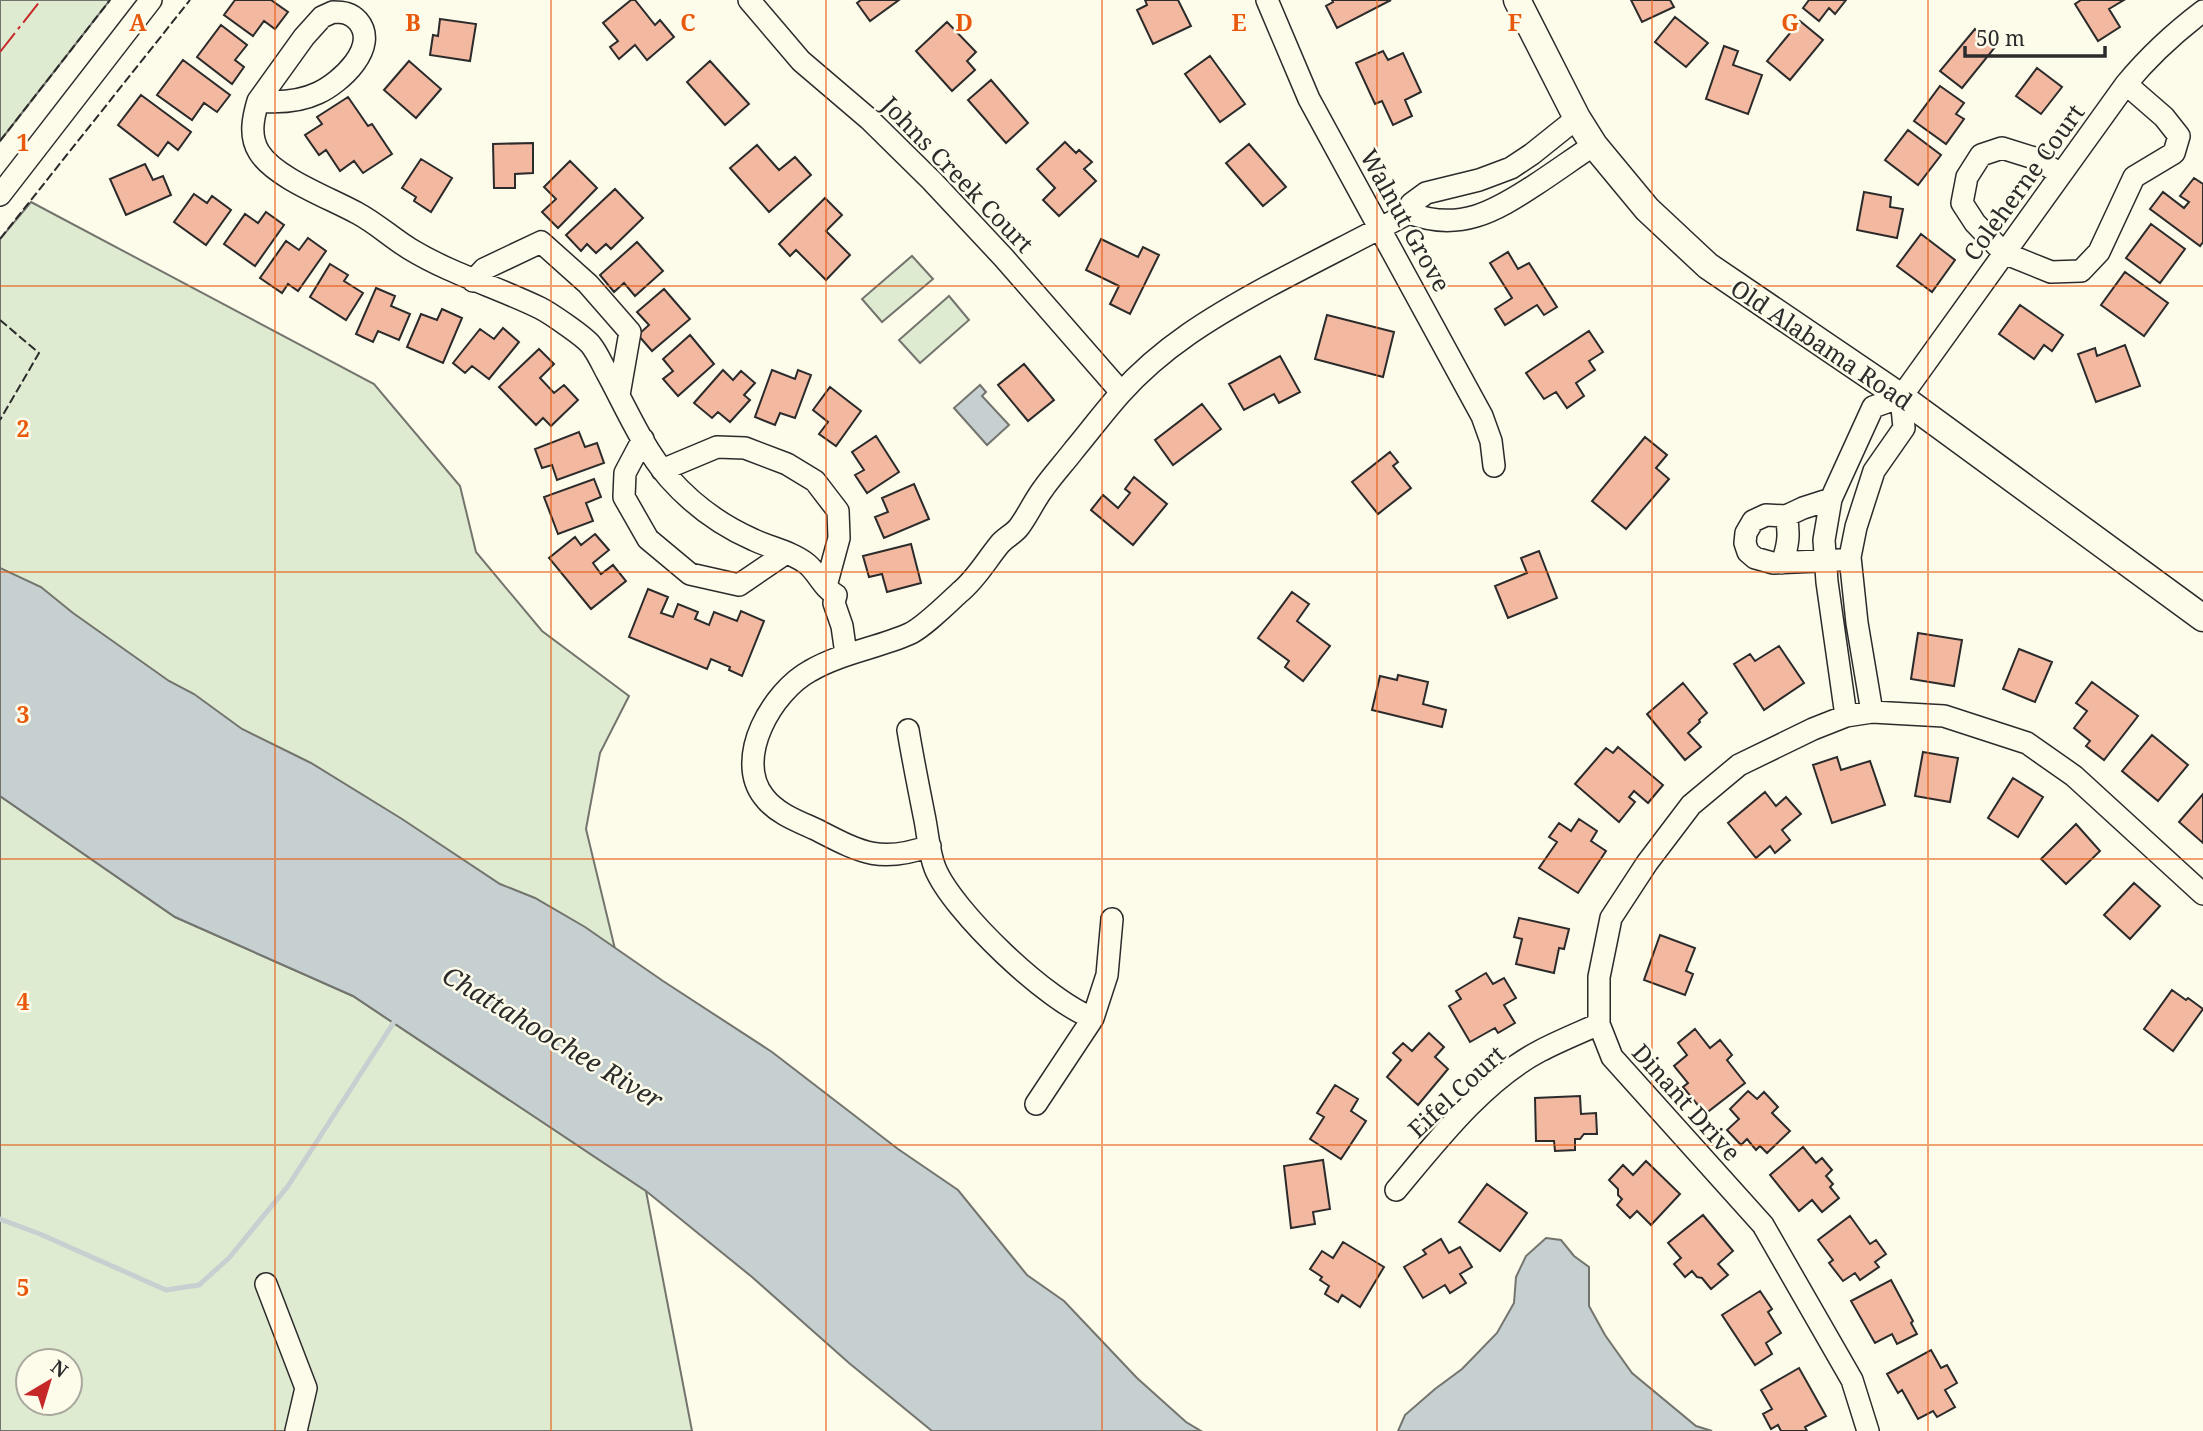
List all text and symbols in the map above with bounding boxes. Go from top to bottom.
text: A [129,6,147,38]
text: B [405,6,421,38]
text: C [680,6,696,38]
text: D [955,6,973,38]
text: E [1231,6,1247,38]
text: F [1508,6,1522,38]
text: G [1781,6,1799,38]
scale bar [1965,14,2105,58]
text: 50 m [1976,24,2025,52]
street label: Johns Creek Court [874,88,1041,259]
street label: Coleherne Court [1955,97,2091,267]
text: 1 [17,126,30,158]
street label: Walnut Grove [1353,143,1459,297]
street label: Old Alabama Road [1725,271,1920,417]
text: 2 [17,412,30,444]
text: 3 [17,698,30,730]
water label: Chattahoochee River [436,957,671,1118]
text: 4 [17,985,30,1017]
street label: Dinant Drive [1625,1036,1749,1168]
street label: Eifel Court [1400,1037,1512,1145]
text: 5 [17,1271,30,1303]
north arrow [14,1347,84,1417]
text: N [46,1354,73,1383]

